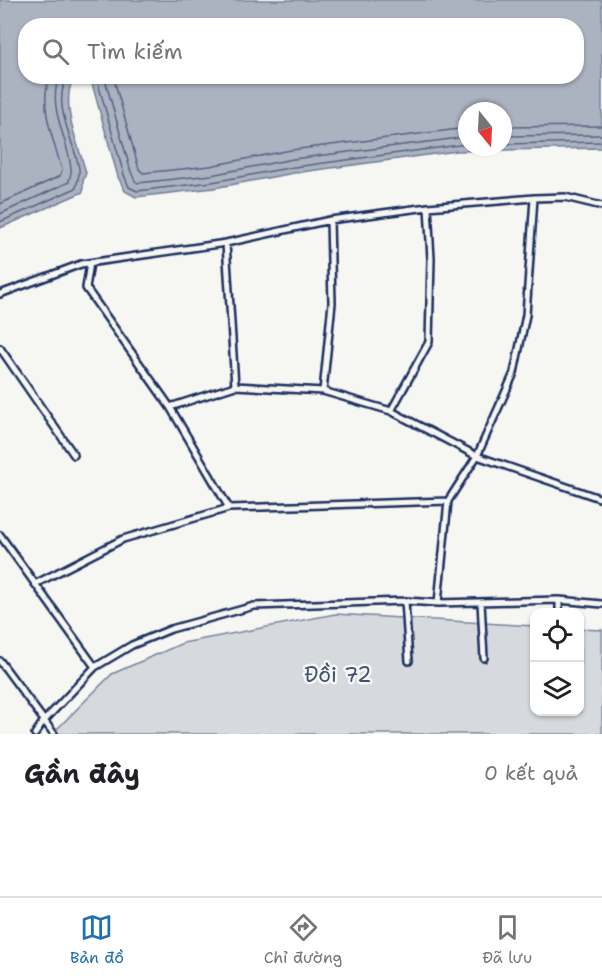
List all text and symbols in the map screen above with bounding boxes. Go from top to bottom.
search box [18,18,584,84]
icon: search [39,35,72,68]
text: Tìm kiếm [87,37,183,66]
north arrow [458,102,512,156]
map controls [530,608,584,716]
button: locate [530,608,584,662]
park label: Đồi 72 [304,661,372,689]
button: layers [530,662,584,716]
text: Gần đây [24,756,140,791]
text: 0 kết quả [484,760,578,786]
tab: Bản đồ [70,911,124,968]
tab: Chỉ đường [264,911,342,968]
tab: Đã lưu [482,911,532,968]

